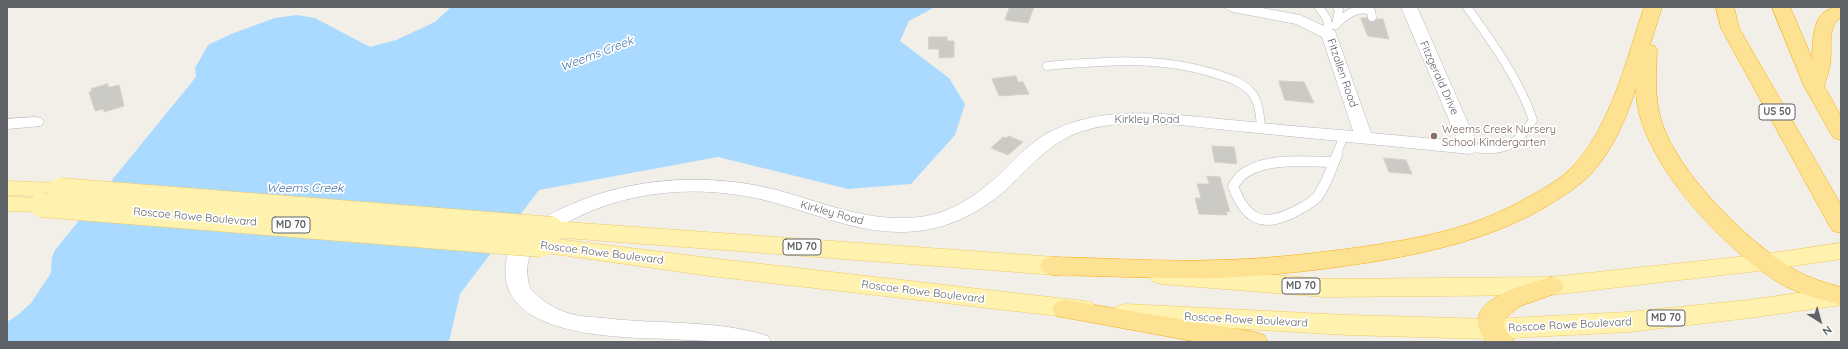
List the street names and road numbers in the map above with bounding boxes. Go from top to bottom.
street label: Fitzallen Road [1324,37,1360,109]
street label: Fitzgerald Drive [1417,39,1461,117]
road number: US 50 [1759,104,1795,120]
street label: Kirkley Road [1115,113,1179,127]
street label: Kirkley Road [799,198,865,228]
street label: Roscoe Rowe Boulevard [133,205,257,229]
road number: MD 70 [272,217,310,233]
street label: Roscoe Rowe Boulevard [540,239,664,267]
road number: MD 70 [783,239,821,255]
street label: Roscoe Rowe Boulevard [861,278,985,306]
road number: MD 70 [1282,278,1320,294]
street label: Roscoe Rowe Boulevard [1184,310,1308,330]
road number: MD 70 [1647,310,1685,326]
street label: Roscoe Rowe Boulevard [1508,315,1632,335]

